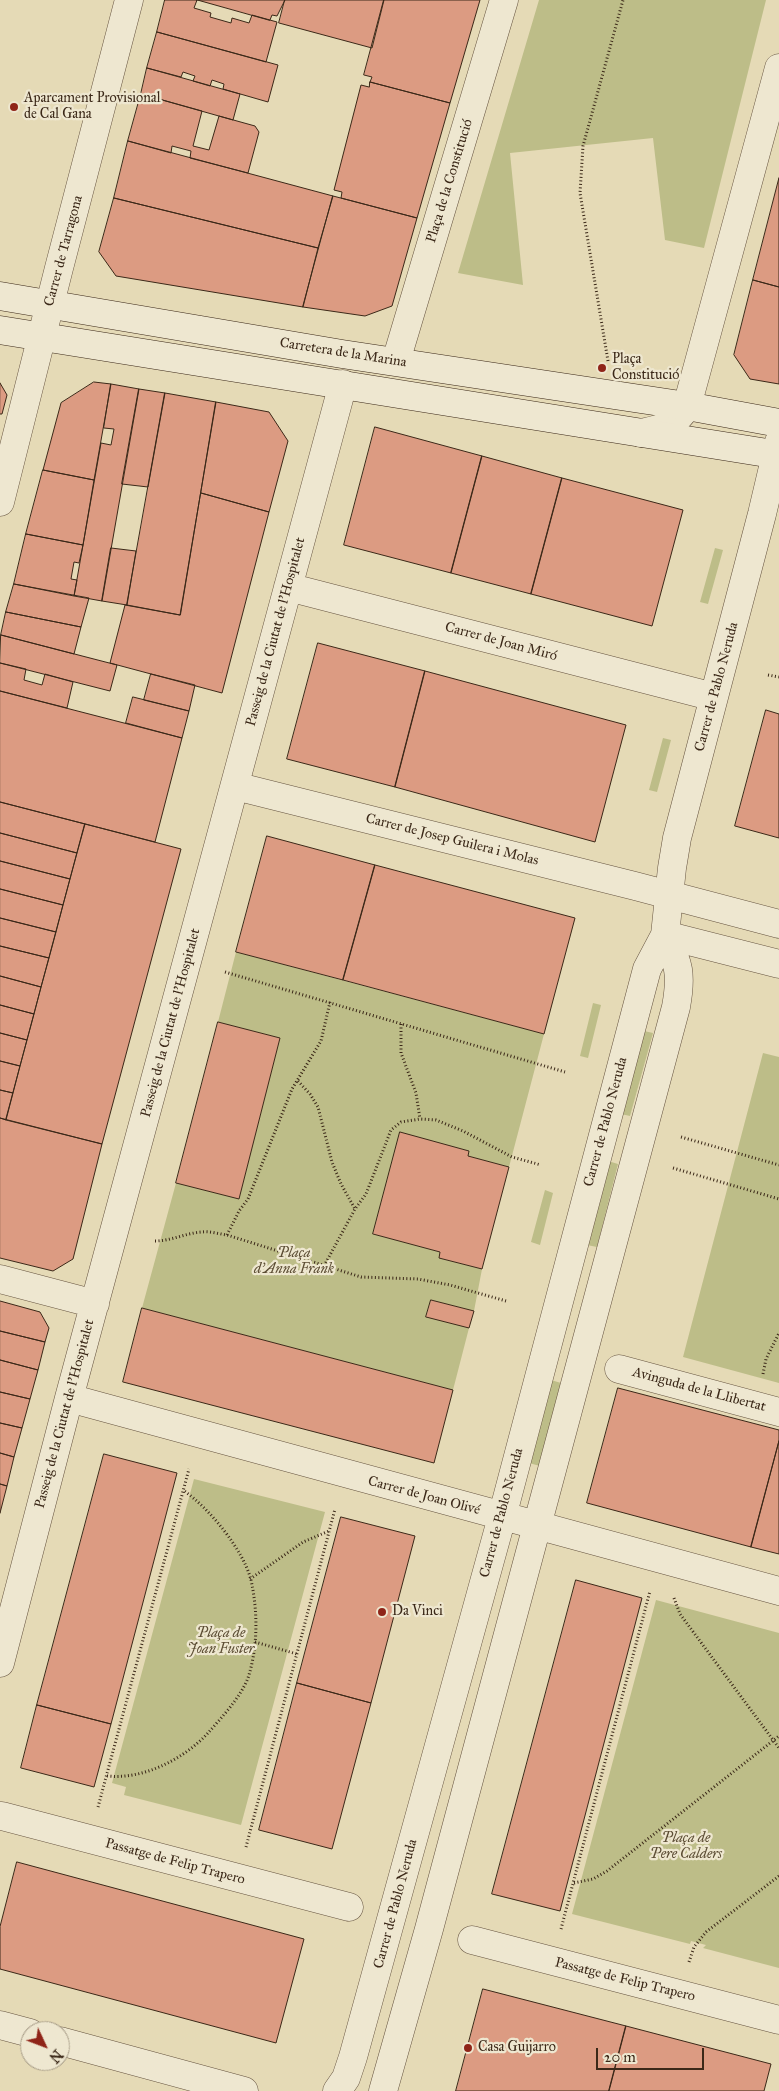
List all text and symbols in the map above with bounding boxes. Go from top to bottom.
place label: Aparcament Provisional de Cal Gana [24,91,160,124]
marker: Aparcament Provisional de Cal Gana [8,101,20,113]
street label: Plaça de la Constitució [423,117,477,245]
street label: Carrer de Tarragona [41,194,87,308]
street label: Carretera de la Marina [278,335,408,371]
place label: Plaça Constitució [612,352,679,384]
marker: Plaça Constitució [596,362,608,374]
street label: Passeig de la Ciutat de l'Hospitalet [243,536,309,728]
street label: Carrer de Joan Miró [443,619,559,665]
street label: Carrer de Pablo Neruda [692,620,742,754]
street label: Carrer de Josep Guilera i Molas [364,810,540,870]
street label: Passeig de la Ciutat de l'Hospitalet [138,927,204,1119]
street label: Carrer de Pablo Neruda [581,1055,631,1189]
park label: Plaça d'Anna Frank [254,1246,334,1278]
street label: Passeig de la Ciutat de l'Hospitalet [32,1318,98,1510]
street label: Avinguda de la Llibertat [630,1364,768,1416]
street label: Carrer de Pablo Neruda [477,1446,527,1580]
street label: Carrer de Joan Olivé [366,1473,482,1519]
place label: Da Vinci [392,1604,443,1620]
marker: Da Vinci [376,1606,388,1618]
park label: Plaça de Joan Fuster [188,1626,254,1658]
park label: Plaça de Pere Calders [650,1831,722,1864]
street label: Passatge de Felip Trapero [103,1835,247,1889]
street label: Carrer de Pablo Neruda [371,1837,421,1971]
street label: Passatge de Felip Trapero [553,1954,697,2006]
north arrow [20,2021,70,2071]
scale bar [599,2038,706,2070]
place label: Casa Guijarro [478,2040,556,2056]
marker: Casa Guijarro [462,2042,474,2054]
text: N [45,2046,66,2066]
text: 20 m [604,2048,636,2066]

